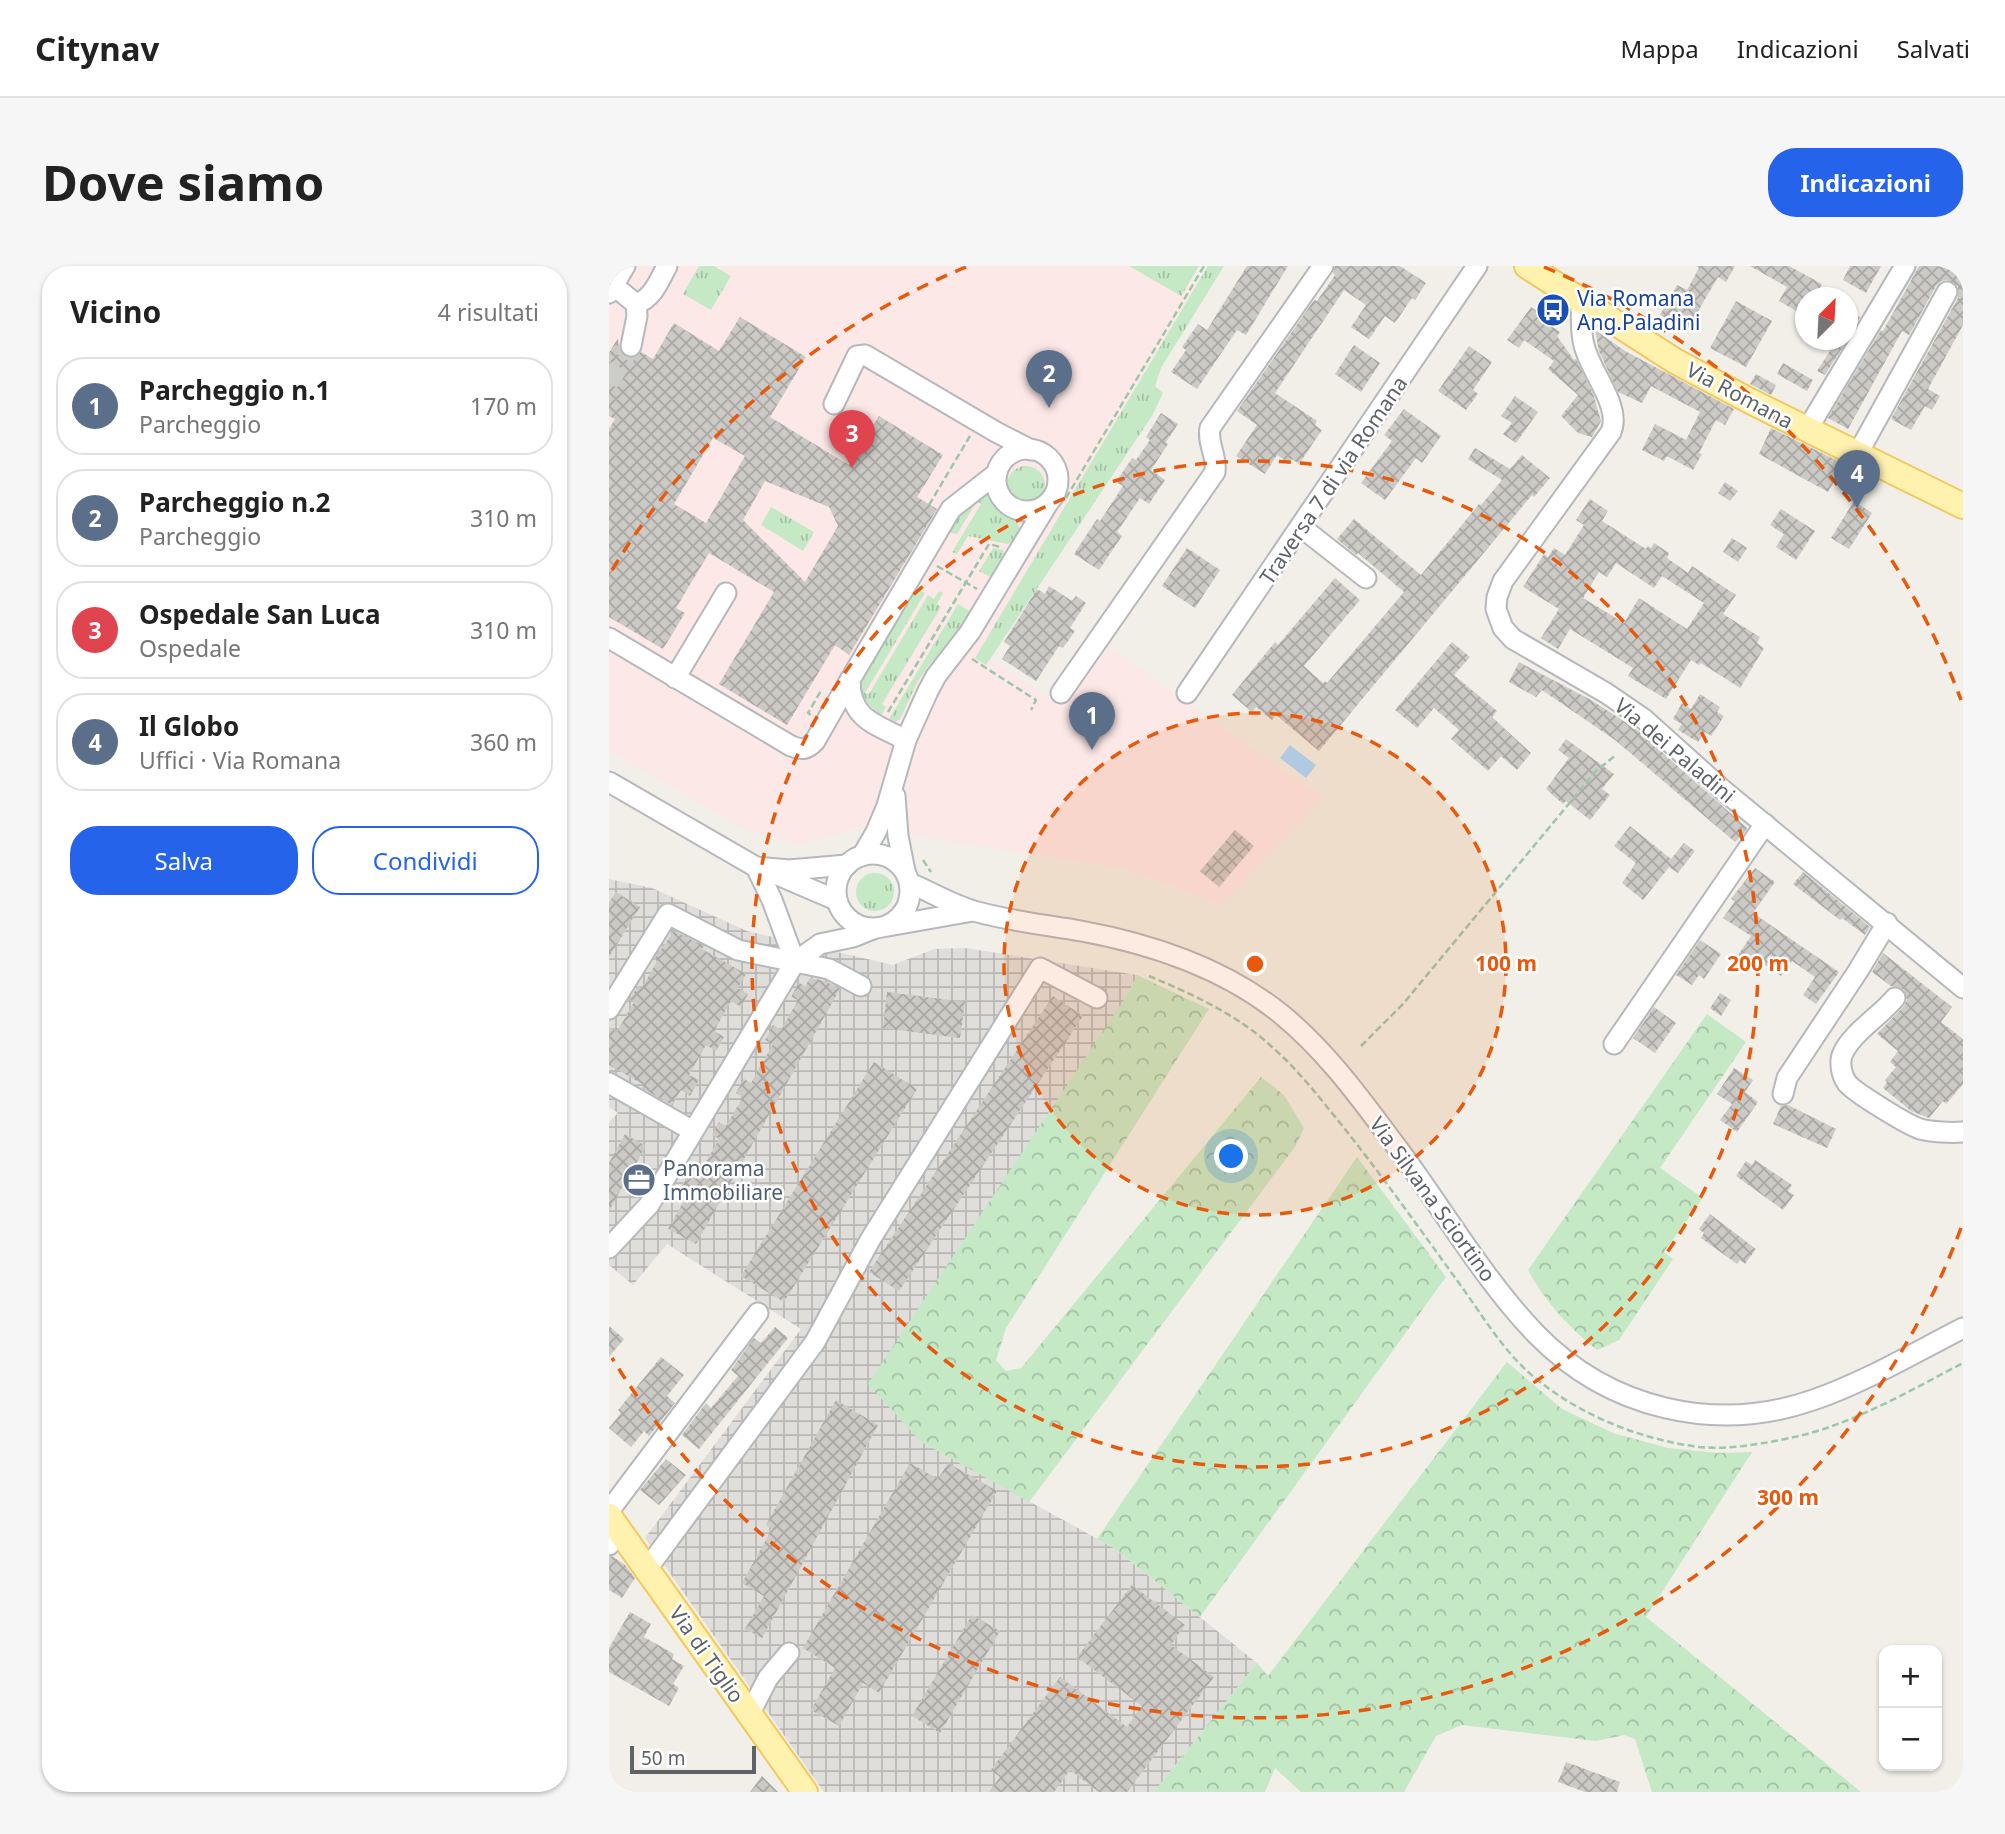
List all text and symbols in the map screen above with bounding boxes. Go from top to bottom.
text: Citynav [35,26,159,71]
text: Mappa [1621,32,1699,65]
text: Indicazioni [1737,32,1859,65]
text: Salvati [1897,32,1970,65]
button: Indicazioni [1768,148,1963,217]
text: Dove siamo [42,149,325,215]
place label: Via Romana Ang.Paladini [1577,284,1700,336]
north arrow [1795,287,1858,350]
text: Vicino [70,291,161,332]
bus stop icon: Via Romana Ang.Paladini [1534,291,1572,329]
text: 4 risultati [438,296,539,328]
pin: 2 [1026,350,1072,408]
street label: Via Romana [1682,355,1798,435]
street label: Traversa 7 di via Romana [1253,370,1413,590]
text: Parcheggio n.1 [139,372,330,408]
text: 1 [88,390,102,422]
text: 170 m [470,390,537,422]
text: Parcheggio [139,408,261,440]
pin: 3 [829,410,875,468]
pin: 4 [1834,450,1880,508]
text: Parcheggio n.2 [139,484,330,520]
text: 2 [88,502,102,534]
text: 310 m [470,502,537,534]
text: Parcheggio [139,520,261,552]
text: Ospedale San Luca [139,596,381,632]
text: 3 [88,614,102,646]
text: 310 m [470,614,537,646]
text: Ospedale [139,632,241,664]
street label: Via dei Paladini [1609,691,1741,809]
pin: 1 [1069,692,1115,750]
text: Il Globo [139,708,239,744]
text: 4 [88,726,102,758]
text: 360 m [470,726,537,758]
text: Uffici · Via Romana [139,744,341,776]
button: Salva [70,826,298,895]
button: Condividi [312,826,539,895]
text: 100 m [1475,949,1537,977]
text: 200 m [1727,949,1789,977]
centre of rings [1243,952,1267,976]
street label: Via Silvana Sciortino [1364,1111,1502,1287]
your location [1214,1139,1248,1173]
place label: Panorama Immobiliare [663,1154,783,1206]
office icon: Panorama Immobiliare [620,1161,658,1199]
text: 300 m [1757,1483,1819,1511]
street label: Via di Tiglio [663,1600,751,1708]
map controls [1879,1645,1942,1771]
button: + [1879,1645,1942,1708]
button: − [1879,1708,1942,1771]
scale bar [630,1743,756,1775]
text: 50 m [641,1745,685,1771]

